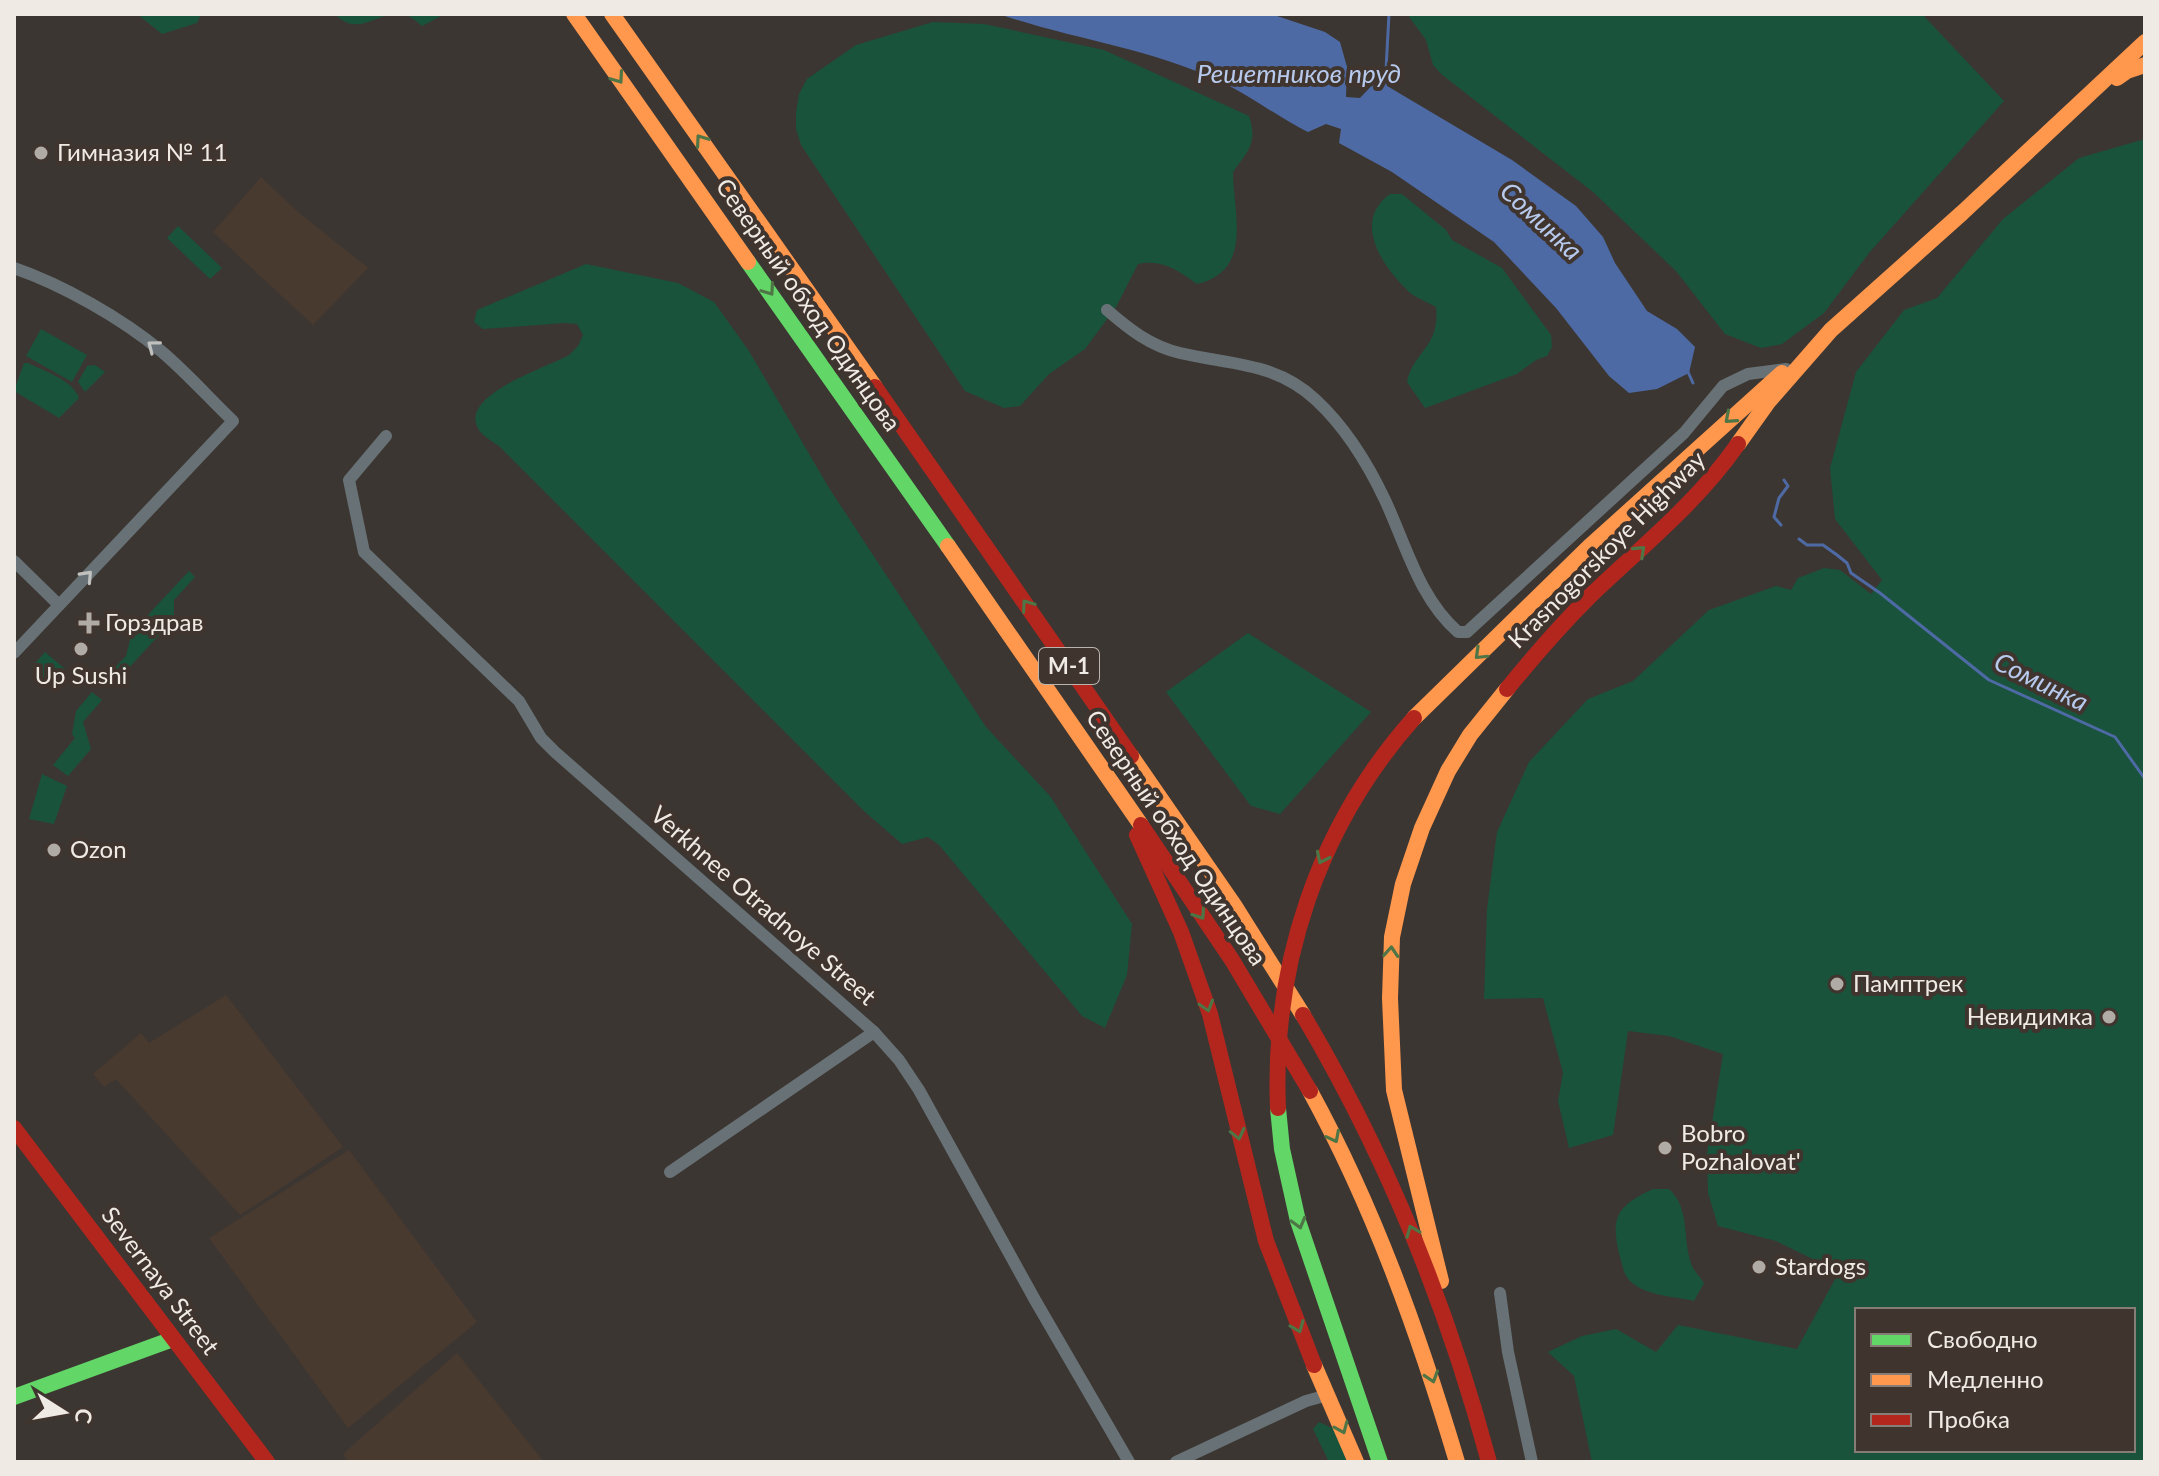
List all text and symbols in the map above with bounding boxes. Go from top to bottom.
water label: Решетников пруд [1197,57,1401,89]
one-way arrow [608,70,623,84]
one-way arrow [696,135,711,149]
place label: Гимназия № 11 [57,137,228,166]
marker: Гимназия № 11 [32,144,50,162]
street label: Северный обход Одинцова [711,172,908,436]
water label: Соминка [1494,174,1589,266]
one-way arrow [759,282,773,296]
one-way arrow [148,342,162,356]
one-way arrow [1725,409,1740,423]
street label: Krasnogorskoye Highway [1501,444,1711,653]
one-way arrow [1630,546,1645,560]
one-way arrow [78,571,92,585]
one-way arrow [1022,600,1037,614]
place label: Горздрав [105,607,203,636]
marker: Горздрав [80,614,98,632]
marker: Up Sushi [72,640,90,658]
one-way arrow [1474,644,1489,658]
water label: Соминка [1989,645,2093,717]
road number: М-1 [1039,648,1099,684]
place label: Up Sushi [35,660,127,689]
street label: Северный обход Одинцова [1081,704,1274,970]
street label: Verkhnee Otradnoye Street [646,799,883,1011]
place label: Ozon [70,834,127,863]
marker: Ozon [45,841,63,859]
one-way arrow [1316,850,1332,864]
one-way arrow [1190,905,1205,920]
one-way arrow [1382,945,1399,958]
place label: Памптрек [1853,968,1964,997]
marker: Памптрек [1828,975,1846,993]
one-way arrow [1198,998,1214,1012]
place label: Невидимка [1967,1001,2093,1030]
marker: Невидимка [2100,1008,2118,1026]
place label: Bobro Pozhalovat' [1681,1118,1801,1175]
one-way arrow [1229,1127,1246,1141]
one-way arrow [1324,1128,1339,1143]
marker: Bobro Pozhalovat' [1656,1139,1674,1157]
street label: Severnaya Street [96,1201,226,1360]
one-way arrow [1290,1215,1306,1229]
one-way arrow [1405,1225,1421,1239]
place label: Stardogs [1775,1251,1866,1280]
marker: Stardogs [1750,1258,1768,1276]
legend [1855,1308,2135,1452]
one-way arrow [1289,1319,1305,1333]
text: Свободно [1927,1324,2038,1353]
text: Медленно [1927,1364,2044,1393]
one-way arrow [1423,1370,1439,1384]
north arrow [24,1372,104,1452]
text: Пробка [1927,1404,2010,1433]
text: С [69,1406,99,1426]
one-way arrow [1332,1420,1348,1434]

